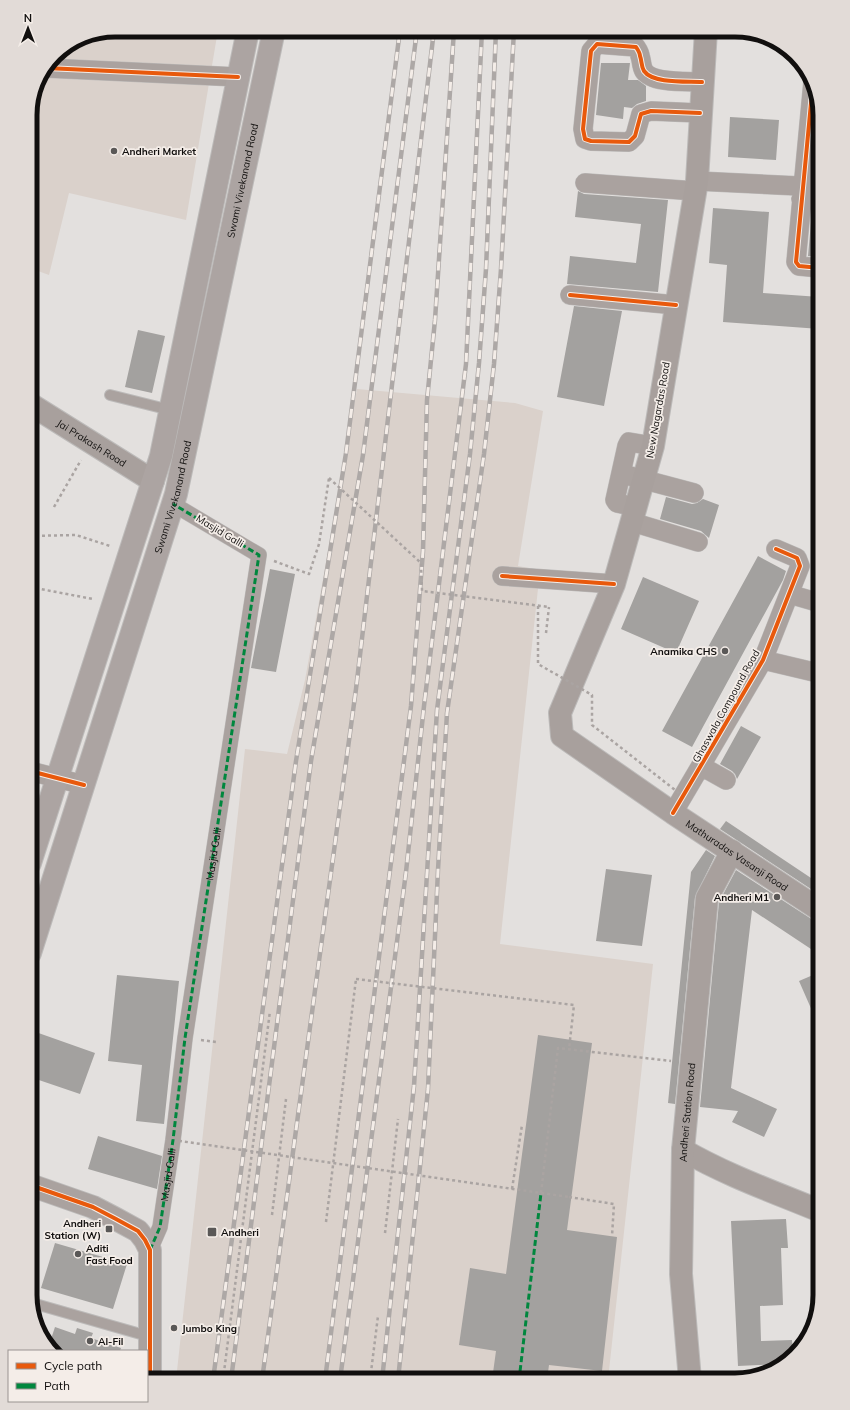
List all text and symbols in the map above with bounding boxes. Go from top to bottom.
north arrow [8,8,48,48]
text: N [24,11,32,25]
street label: Swami Vivekanand Road [224,122,261,239]
place label: Andheri Market [122,145,196,158]
marker: Andheri Market [109,146,119,156]
street label: New Nagardas Road [643,361,673,459]
street label: Jai Prakash Road [55,416,129,469]
street label: Swami Vivekanand Road [151,439,194,555]
street label: Masjid Galli [194,512,246,550]
place label: Anamika CHS [650,645,718,658]
marker: Anamika CHS [720,646,730,656]
street label: Ghaswala Compound Road [690,647,762,765]
street label: Mathuradas Vasanji Road [683,817,791,894]
street label: Masjid Galli [203,826,224,881]
place label: Andheri M1 [714,891,769,904]
marker: Andheri M1 [772,892,782,902]
street label: Andheri Station Road [676,1062,698,1162]
street label: Masjid Galli [157,1147,178,1202]
place label: Andheri Station (W) [45,1217,101,1242]
marker: Andheri Station (W) [104,1224,114,1234]
marker: Andheri [206,1226,218,1238]
place label: Andheri [221,1226,259,1239]
place label: Aditi Fast Food [86,1242,133,1267]
marker: Aditi Fast Food [73,1249,83,1259]
place label: Jumbo King [182,1322,237,1335]
marker: Jumbo King [169,1323,179,1333]
place label: Al-Fil [98,1335,123,1348]
marker: Al-Fil [85,1336,95,1346]
legend [8,1350,148,1402]
text: Cycle path [44,1358,102,1373]
text: Path [44,1378,70,1393]

